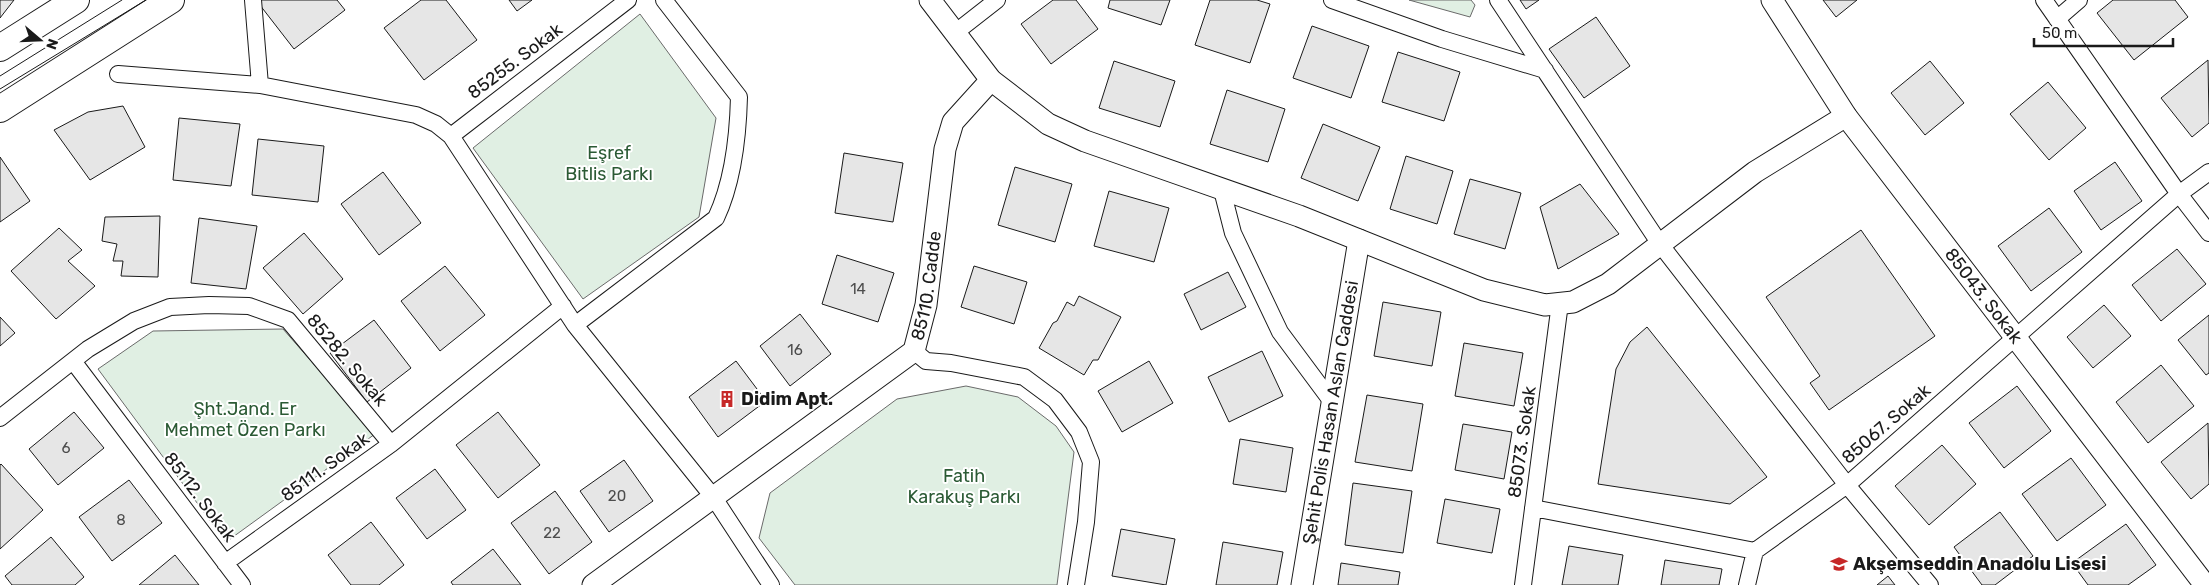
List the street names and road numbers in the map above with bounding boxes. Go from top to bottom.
street label: 85255. Sokak [463,18,567,104]
street label: 85110. Cadde [906,230,946,343]
street label: 85043. Sokak [1940,244,2028,348]
street label: Şehit Polis Hasan Aslan Caddesi [1298,279,1363,546]
street label: 85282. Sokak [302,309,392,411]
street label: 85067. Sokak [1837,379,1936,469]
street label: 85073. Sokak [1503,384,1541,499]
street label: 85111. Sokak [277,427,374,506]
street label: 85112. Sokak [159,448,241,547]

